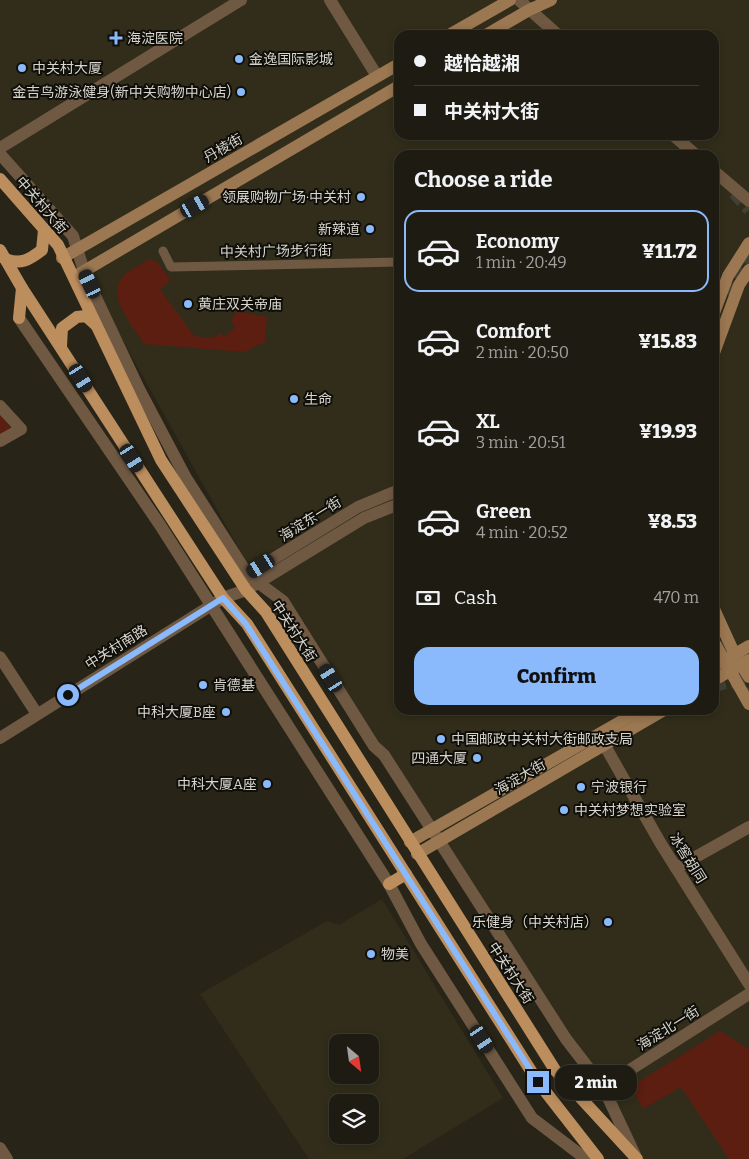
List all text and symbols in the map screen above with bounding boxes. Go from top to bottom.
place label: 海淀医院 [127,30,183,47]
marker: 海淀医院 [109,31,123,45]
place label: 金逸国际影城 [249,51,333,68]
text: 越恰越湘 [444,52,520,75]
marker: 金逸国际影城 [233,53,245,65]
place label: 中关村大厦 [32,60,102,77]
marker: 中关村大厦 [16,62,28,74]
place label: 金吉鸟游泳健身(新中关购物中心店) [12,84,231,101]
marker: 金吉鸟游泳健身(新中关购物中心店) [235,86,247,98]
text: 中关村大街 [444,100,539,123]
street label: 丹棱街 [201,131,246,166]
text: Choose a ride [414,166,553,193]
street label: 中关村大街 [12,173,71,237]
place label: 领展购物广场·中关村 [222,189,351,206]
marker: 领展购物广场·中关村 [355,191,367,203]
car [178,192,211,220]
place label: 新辣道 [318,221,360,238]
marker: 新辣道 [364,223,376,235]
icon: car [416,229,461,274]
text: Economy [476,230,559,253]
text: ¥11.72 [642,240,697,263]
street label: 中关村广场步行街 [220,242,332,261]
text: 1 min · 20:49 [476,253,567,272]
car [76,267,103,301]
place label: 黄庄双关帝庙 [198,296,282,313]
marker: 黄庄双关帝庙 [182,298,194,310]
icon: car [416,319,461,364]
text: Comfort [476,320,551,343]
text: ¥15.83 [639,330,697,353]
text: 2 min · 20:50 [476,343,569,362]
car [66,361,95,395]
place label: 生命 [304,391,332,408]
marker: 生命 [288,393,300,405]
icon: car [416,409,461,454]
text: XL [476,410,500,433]
text: ¥19.93 [639,420,697,443]
text: 3 min · 20:51 [476,433,565,452]
car [117,441,146,475]
street label: 海淀东一街 [276,494,344,545]
icon: car [416,499,461,544]
text: Green [476,500,531,523]
text: ¥8.53 [648,510,697,533]
text: 4 min · 20:52 [476,523,568,542]
car [244,552,277,580]
icon: cash [414,584,442,612]
text: Cash [454,586,497,609]
text: 470 m [653,588,699,607]
street label: 中关村大街 [267,597,320,665]
street label: 中关村南路 [82,622,150,673]
button: Confirm [414,647,699,705]
car [316,661,345,695]
place label: 肯德基 [213,677,255,694]
marker: 肯德基 [197,679,209,691]
route start [57,684,79,706]
place label: 中科大厦B座 [137,704,216,721]
marker: 中科大厦B座 [220,706,232,718]
place label: 中国邮政中关村大街邮政支局 [451,731,633,748]
marker: 中国邮政中关村大街邮政支局 [435,733,447,745]
place label: 四通大厦 [411,750,467,767]
marker: 四通大厦 [471,752,483,764]
street label: 海淀大街 [492,756,549,799]
place label: 中科大厦A座 [177,776,257,793]
marker: 中科大厦A座 [261,778,273,790]
place label: 宁波银行 [591,779,647,796]
marker: 宁波银行 [575,781,587,793]
place label: 中关村梦想实验室 [574,802,686,819]
marker: 中关村梦想实验室 [558,804,570,816]
street label: 冰窖胡同 [666,830,710,887]
place label: 乐健身（中关村店） [472,914,598,931]
marker: 乐健身（中关村店） [602,916,614,928]
street label: 中关村大街 [484,939,537,1007]
place label: 物美 [381,946,409,963]
marker: 物美 [365,948,377,960]
street label: 海淀北一街 [634,1003,702,1054]
car [467,1022,496,1056]
north arrow [329,1034,379,1084]
map controls [329,1034,379,1144]
callout: 2 min [556,1064,638,1100]
route end [527,1071,549,1093]
text: 2 min [575,1073,617,1092]
button: layers [329,1094,379,1144]

